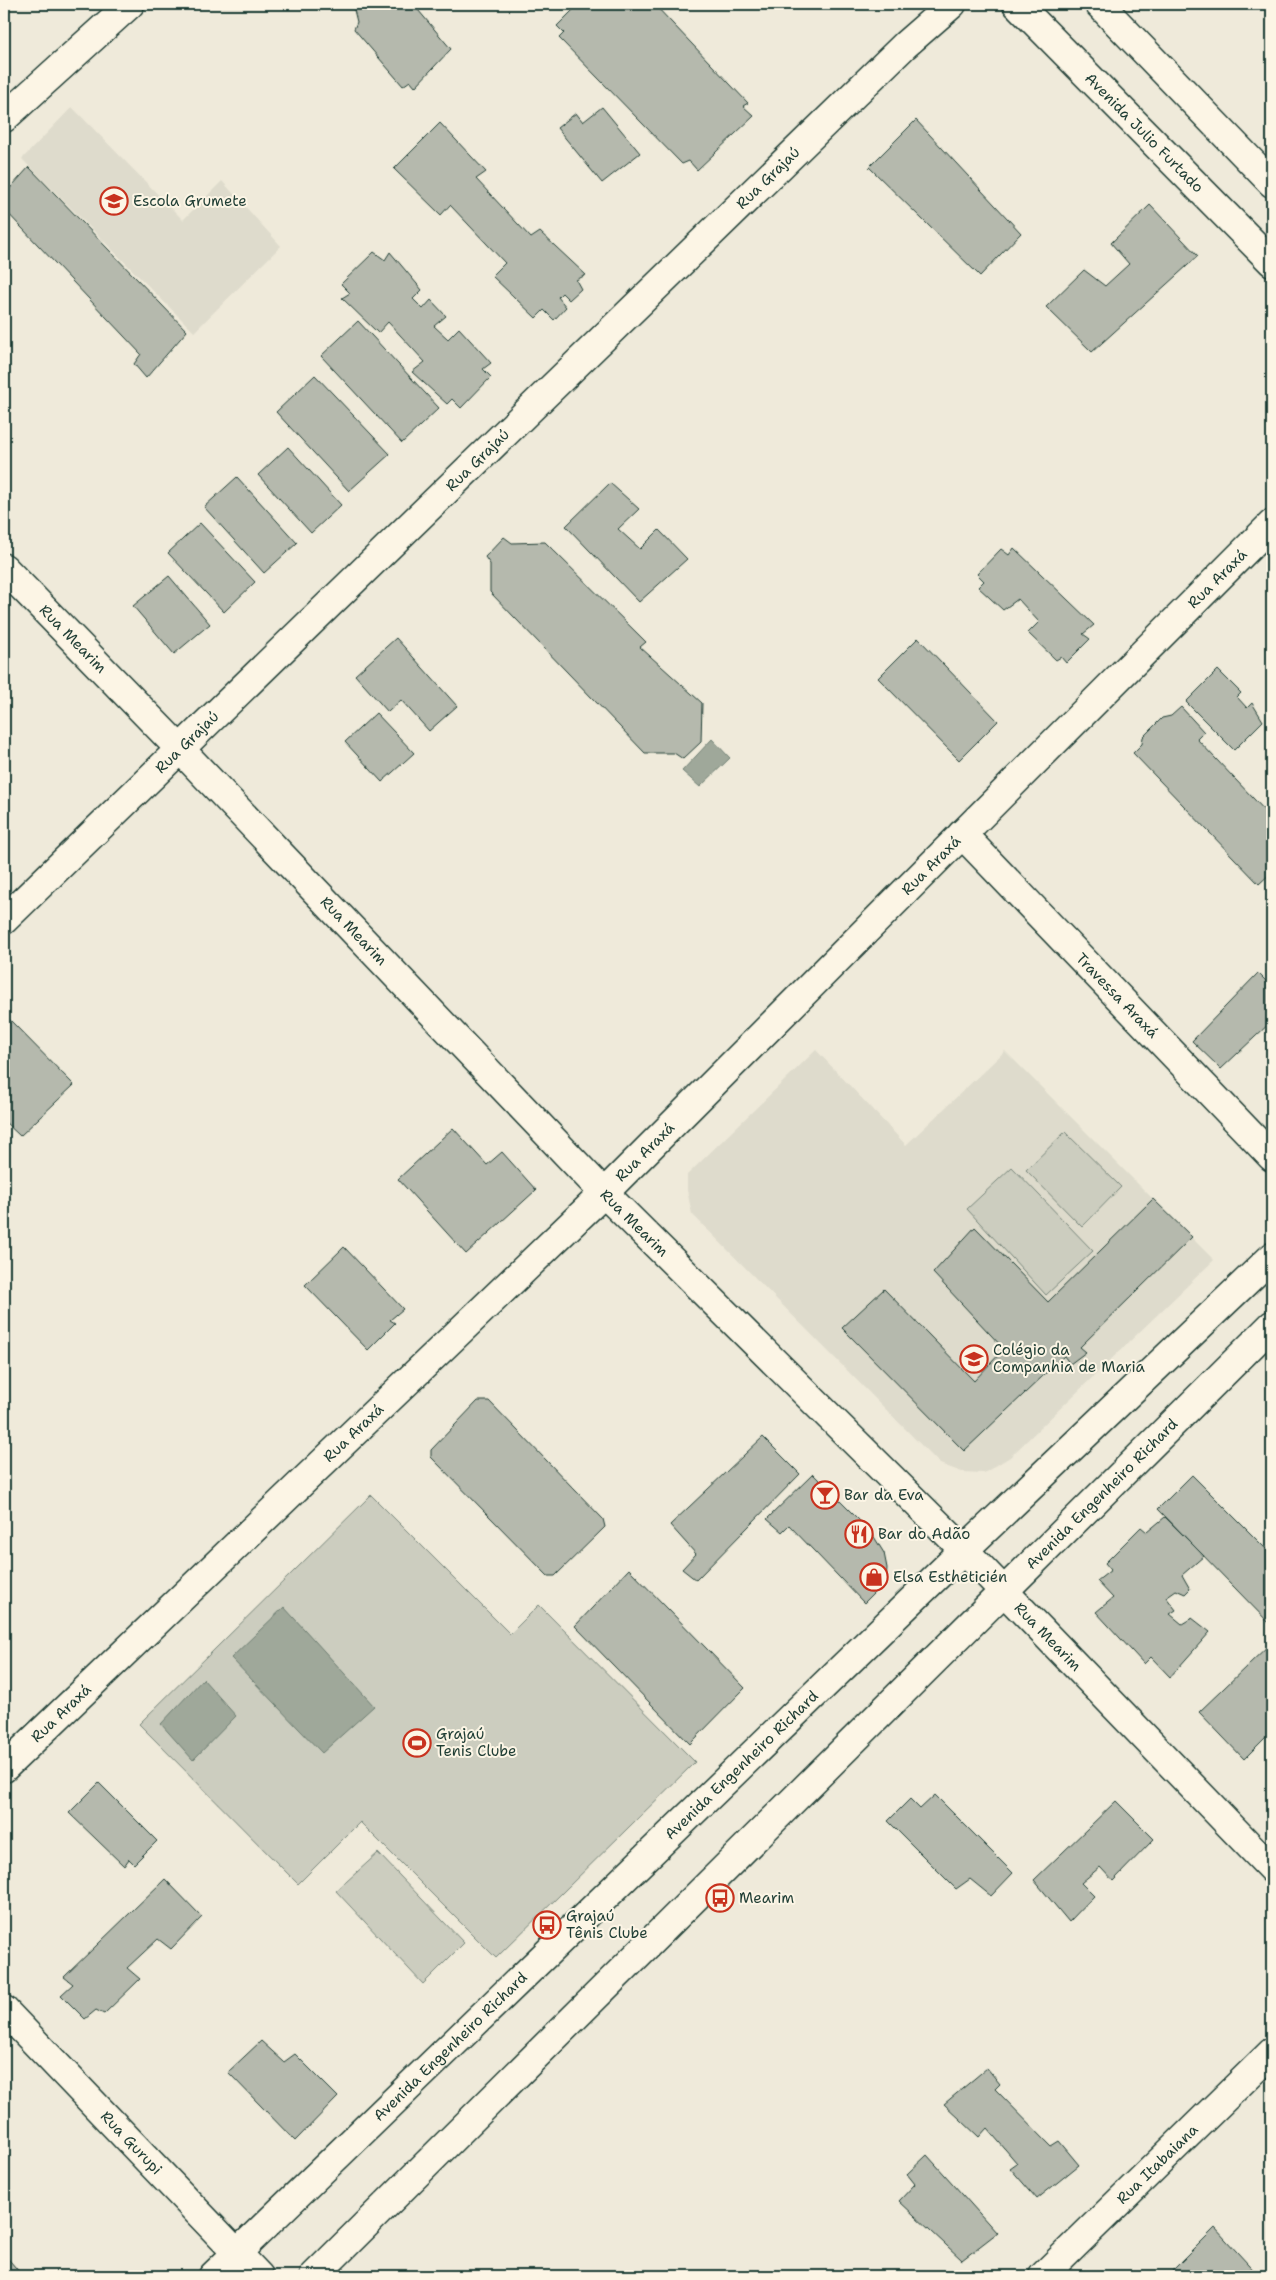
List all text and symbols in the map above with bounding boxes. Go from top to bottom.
street label: Avenida Julio Furtado [1081,68,1208,197]
street label: Rua Grajaú [732,143,804,214]
school or university icon: Escola Grumete [99,186,129,216]
place label: Escola Grumete [133,191,247,211]
street label: Rua Grajaú [441,425,514,496]
street label: Rua Araxá [1183,544,1252,613]
street label: Rua Mearim [35,600,111,678]
street label: Rua Grajaú [151,707,223,778]
street label: Rua Araxá [897,831,966,899]
street label: Rua Mearim [316,892,392,970]
street label: Travessa Araxá [1071,949,1163,1043]
street label: Rua Araxá [611,1117,679,1186]
street label: Rua Mearim [596,1185,673,1261]
place label: Colégio da Companhia de Maria [993,1340,1145,1377]
school or university icon: Colégio da Companhia de Maria [959,1344,989,1374]
street label: Rua Araxá [319,1399,388,1467]
street label: Avenida Engenheiro Richard [1021,1414,1182,1574]
bar icon: Bar da Eva [810,1480,840,1510]
place label: Bar da Eva [844,1485,924,1505]
restaurant icon: Bar do Adão [844,1519,874,1549]
place label: Bar do Adão [878,1524,970,1544]
shop icon: Elsa Estheticién [859,1562,889,1592]
place label: Elsa Estheticién [893,1567,1007,1587]
street label: Rua Mearim [1010,1598,1086,1676]
street label: Rua Araxá [27,1679,96,1747]
street label: Avenida Engenheiro Richard [660,1686,823,1844]
place label: Grajaú Tenis Clube [436,1724,517,1761]
sports icon: Grajaú Tenis Clube [402,1728,432,1758]
bus stop icon: Mearim [705,1883,735,1913]
place label: Mearim [739,1888,794,1908]
place label: Grajaú Tênis Clube [566,1906,648,1943]
bus stop icon: Grajaú Tênis Clube [532,1910,562,1940]
street label: Avenida Engenheiro Richard [369,1967,532,2126]
street label: Rua Gurupi [96,2107,167,2179]
street label: Rua Itabaiana [1112,2119,1203,2208]

